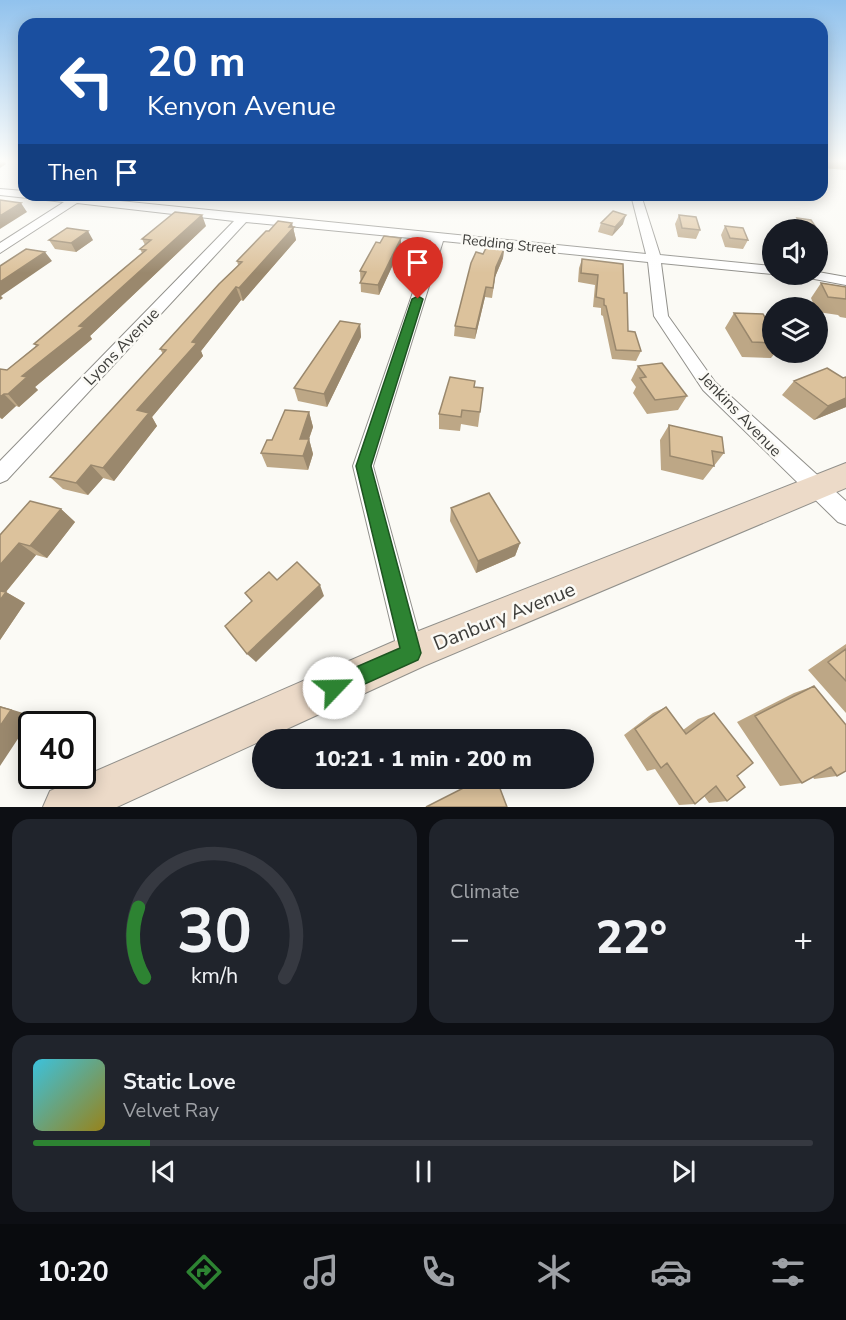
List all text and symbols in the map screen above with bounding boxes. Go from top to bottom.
text: 20 m [147,34,246,91]
icon: left [48,42,126,120]
text: Kenyon Avenue [147,88,336,125]
icon: arrive [110,156,143,189]
text: Then [48,158,98,188]
map controls [762,219,828,363]
button: sound [762,219,828,285]
street label: Redding Street [461,230,557,259]
pin [392,237,443,299]
icon: arrive [401,246,434,279]
button: layers [762,297,828,363]
street label: Lyons Avenue [79,303,164,390]
street label: Jenkins Avenue [694,367,786,462]
street label: Danbury Avenue [429,576,579,657]
position arrow [302,656,366,720]
speed limit sign: 40 [18,711,96,789]
text: 10:21 · 1 min · 200 m [314,744,532,774]
text: Climate [450,878,519,905]
text: 30 [177,889,252,974]
text: 22° [596,908,667,969]
text: − [450,917,470,962]
text: + [793,917,813,962]
text: km/h [191,961,238,991]
text: Static Love [123,1067,236,1097]
text: Velvet Ray [123,1097,219,1124]
icon: previous [147,1155,180,1188]
icon: pause [407,1155,440,1188]
icon: next [667,1155,700,1188]
icon: directions [183,1251,225,1293]
icon: music [300,1251,342,1293]
icon: phone [417,1251,459,1293]
icon: climate [533,1251,575,1293]
icon: car [650,1251,692,1293]
icon: filters [767,1251,809,1293]
text: 10:20 [37,1254,109,1291]

